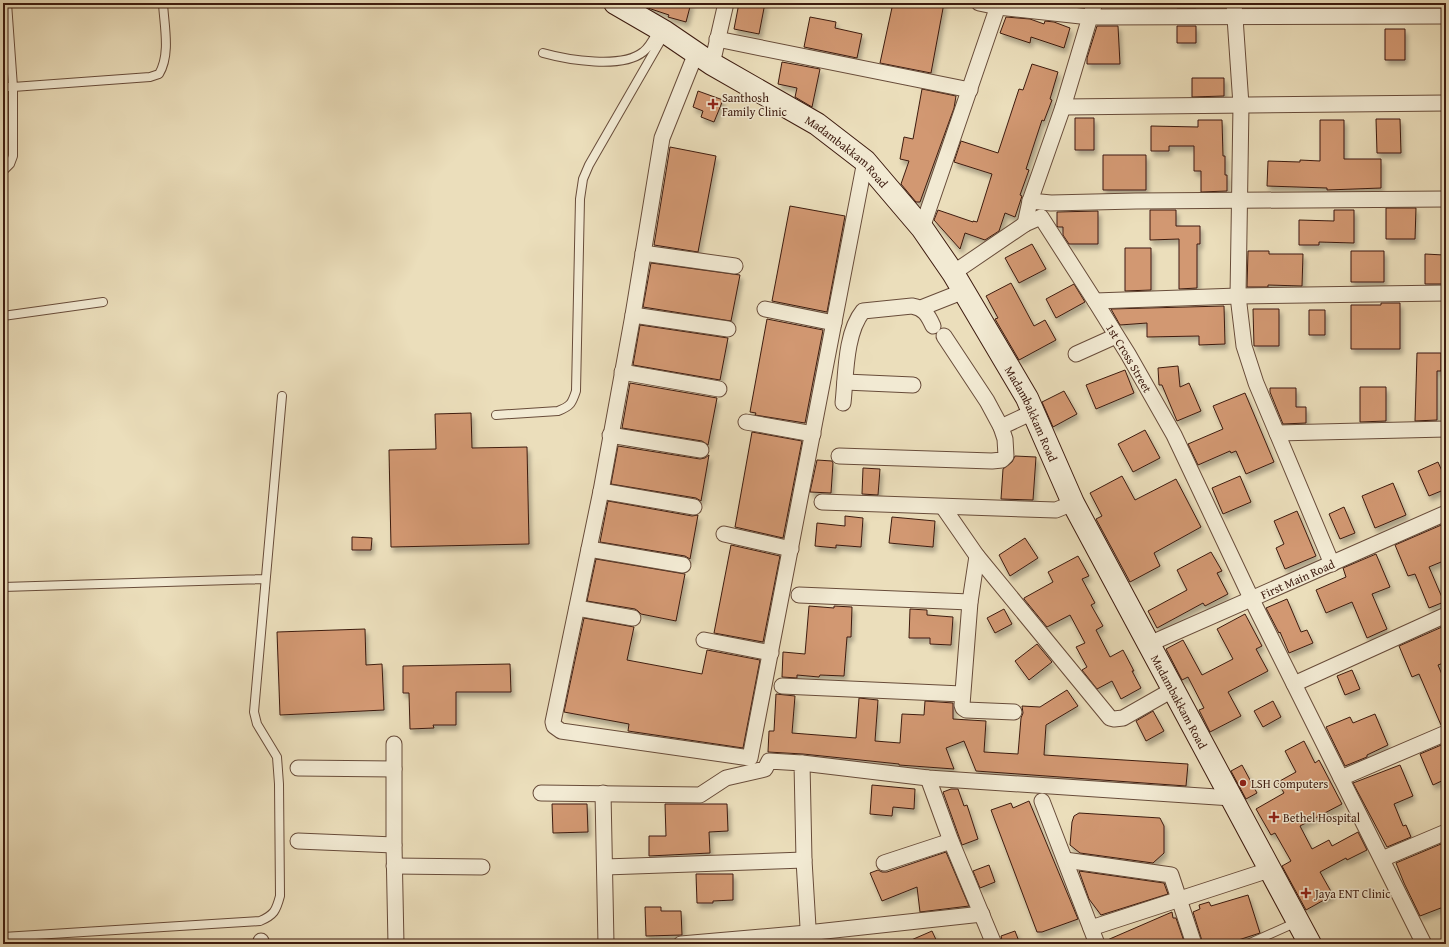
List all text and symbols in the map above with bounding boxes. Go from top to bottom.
place label: Santhosh Family Clinic [722,89,788,120]
marker: Santhosh Family Clinic [707,98,719,110]
street label: Madambakkam Road [802,111,893,191]
street label: 1st Cross Street [1103,320,1157,396]
street label: Madambakkam Road [1001,362,1062,465]
street label: First Main Road [1258,555,1337,602]
street label: Madambakkam Road [1147,651,1212,752]
place label: LSH Computers [1251,775,1329,792]
marker: LSH Computers [1238,778,1248,788]
place label: Bethel Hospital [1283,809,1361,826]
marker: Bethel Hospital [1268,811,1280,823]
place label: Jaya ENT Clinic [1313,885,1391,902]
marker: Jaya ENT Clinic [1300,887,1312,899]

